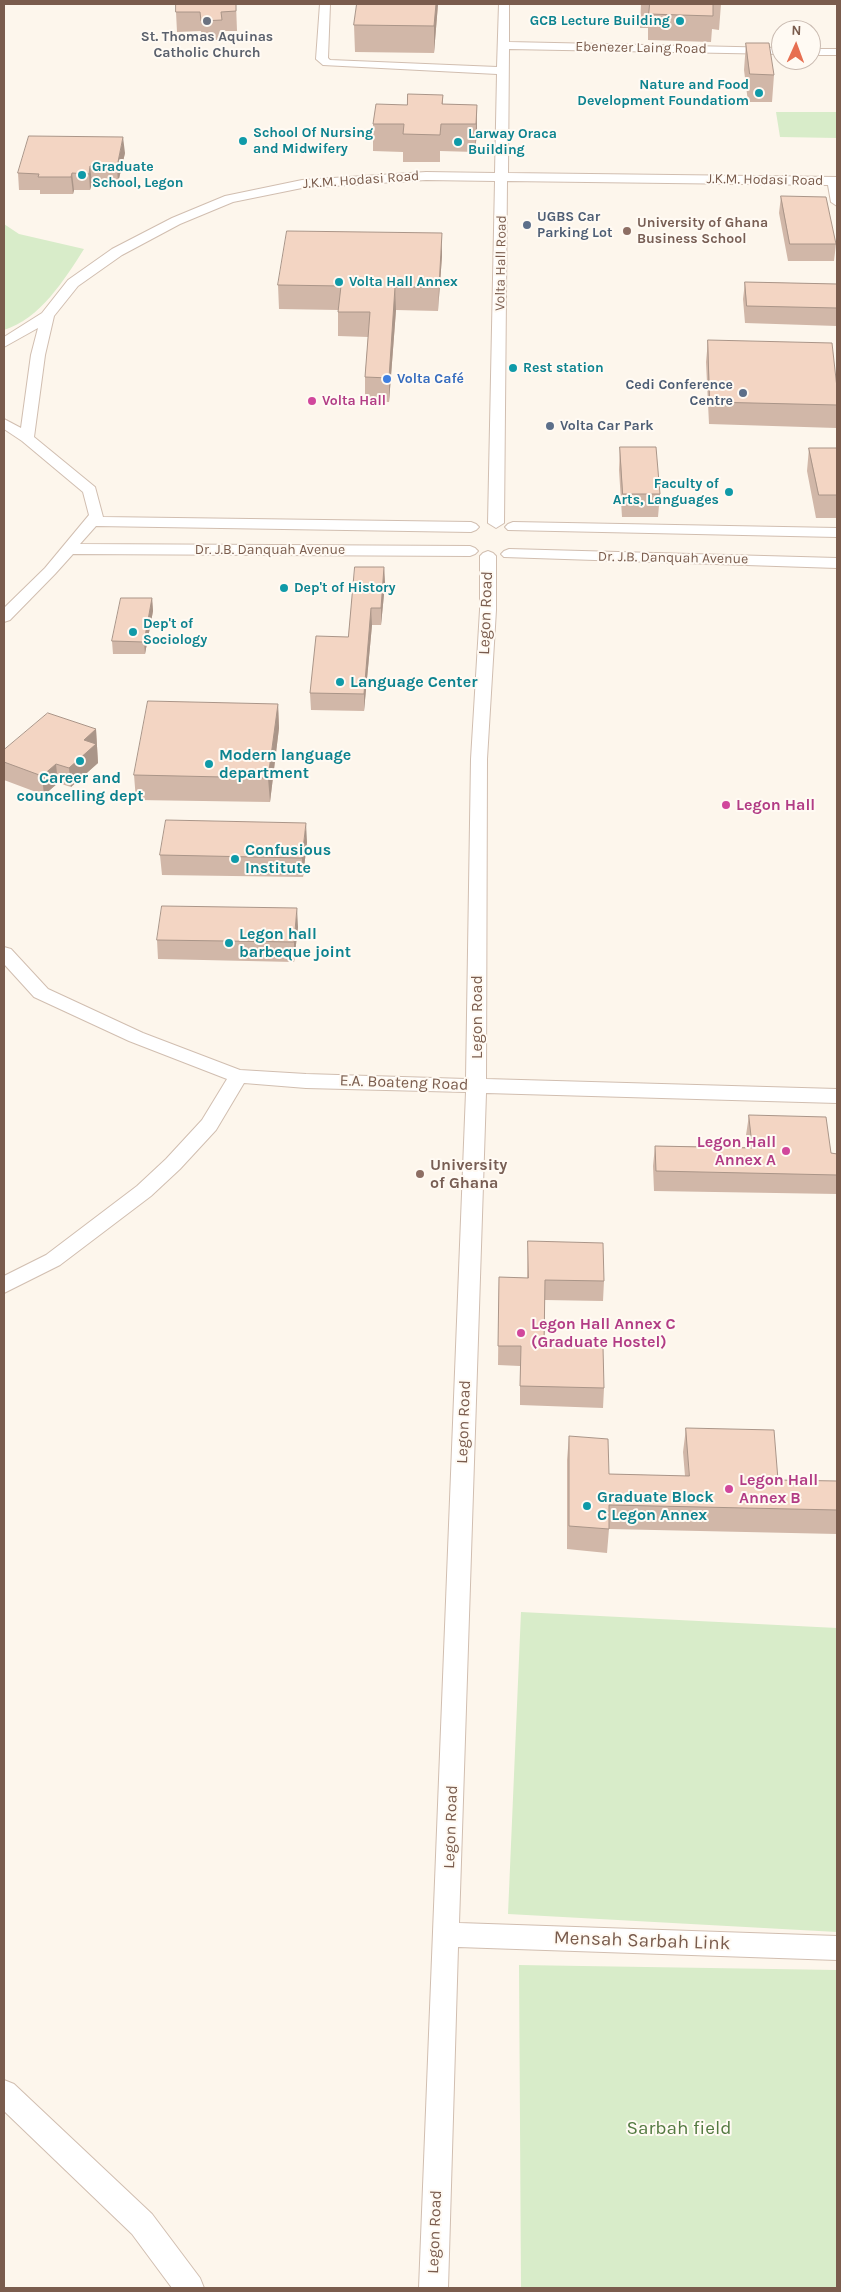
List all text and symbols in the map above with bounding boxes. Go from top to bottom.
place label: GCB Lecture Building [530,13,670,29]
marker: St. Thomas Aquinas Catholic Church [201,15,213,27]
marker: GCB Lecture Building [674,15,686,27]
north arrow [771,20,821,70]
text: N [791,22,802,39]
place label: St. Thomas Aquinas Catholic Church [141,29,273,62]
street label: Ebenezer Laing Road [575,38,707,58]
place label: Nature and Food Development Foundatiom [577,77,749,110]
marker: Nature and Food Development Foundatiom [753,87,765,99]
place label: School Of Nursing and Midwifery [253,125,373,158]
place label: Larway Oraca Building [468,126,557,158]
marker: School Of Nursing and Midwifery [237,135,249,147]
marker: Larway Oraca Building [452,136,464,148]
place label: Graduate School, Legon [92,159,183,192]
street label: J.K.M. Hodasi Road [302,168,420,192]
marker: Graduate School, Legon [76,169,88,181]
street label: J.K.M. Hodasi Road [706,171,824,189]
place label: UGBS Car Parking Lot [537,209,612,242]
street label: Volta Hall Road [492,215,510,311]
place label: University of Ghana Business School [637,215,768,248]
marker: UGBS Car Parking Lot [521,219,533,231]
marker: University of Ghana Business School [621,225,633,237]
place label: Volta Hall Annex [349,274,458,290]
marker: Volta Hall Annex [333,276,345,288]
place label: Rest station [523,360,604,376]
marker: Rest station [507,362,519,374]
place label: Volta Café [397,371,464,387]
marker: Volta Café [381,373,393,385]
place label: Cedi Conference Centre [625,377,733,410]
marker: Cedi Conference Centre [737,387,749,399]
place label: Volta Hall [322,393,386,409]
marker: Volta Hall [306,395,318,407]
place label: Volta Car Park [560,418,654,434]
marker: Volta Car Park [544,420,556,432]
place label: Faculty of Arts, Languages [613,476,719,508]
marker: Faculty of Arts, Languages [723,486,735,498]
street label: Dr. J.B. Danquah Avenue [195,542,345,558]
street label: Dr. J.B. Danquah Avenue [598,548,748,568]
street label: Legon Road [475,571,497,655]
place label: Dep't of History [294,580,396,596]
marker: Dep't of History [278,582,290,594]
place label: Dep't of Sociology [143,616,207,648]
marker: Dep't of Sociology [127,626,139,638]
place label: Language Center [350,672,477,692]
marker: Language Center [334,676,346,688]
place label: Modern language department [219,745,351,783]
marker: Career and councelling dept [74,755,86,767]
marker: Modern language department [203,758,215,770]
place label: Career and councelling dept [16,768,144,806]
place label: Legon Hall [736,795,815,815]
marker: Legon Hall [720,799,732,811]
place label: Confusious Institute [245,840,331,878]
marker: Confusious Institute [229,853,241,865]
place label: Legon hall barbeque joint [239,924,351,962]
marker: Legon hall barbeque joint [223,937,235,949]
street label: Legon Road [467,975,487,1059]
street label: E.A. Boateng Road [339,1071,469,1095]
place label: Legon Hall Annex A [697,1132,776,1170]
marker: Legon Hall Annex A [780,1145,792,1157]
place label: University of Ghana [430,1155,507,1193]
marker: University of Ghana [414,1168,426,1180]
place label: Legon Hall Annex C (Graduate Hostel) [531,1314,676,1352]
marker: Legon Hall Annex C (Graduate Hostel) [515,1327,527,1339]
street label: Legon Road [453,1380,475,1464]
place label: Legon Hall Annex B [739,1470,818,1508]
marker: Legon Hall Annex B [723,1483,735,1495]
place label: Graduate Block C Legon Annex [597,1487,714,1525]
marker: Graduate Block C Legon Annex [581,1500,593,1512]
street label: Legon Road [440,1785,462,1869]
street label: Mensah Sarbah Link [553,1927,731,1955]
park label: Sarbah field [626,2118,732,2140]
street label: Legon Road [424,2190,446,2274]

